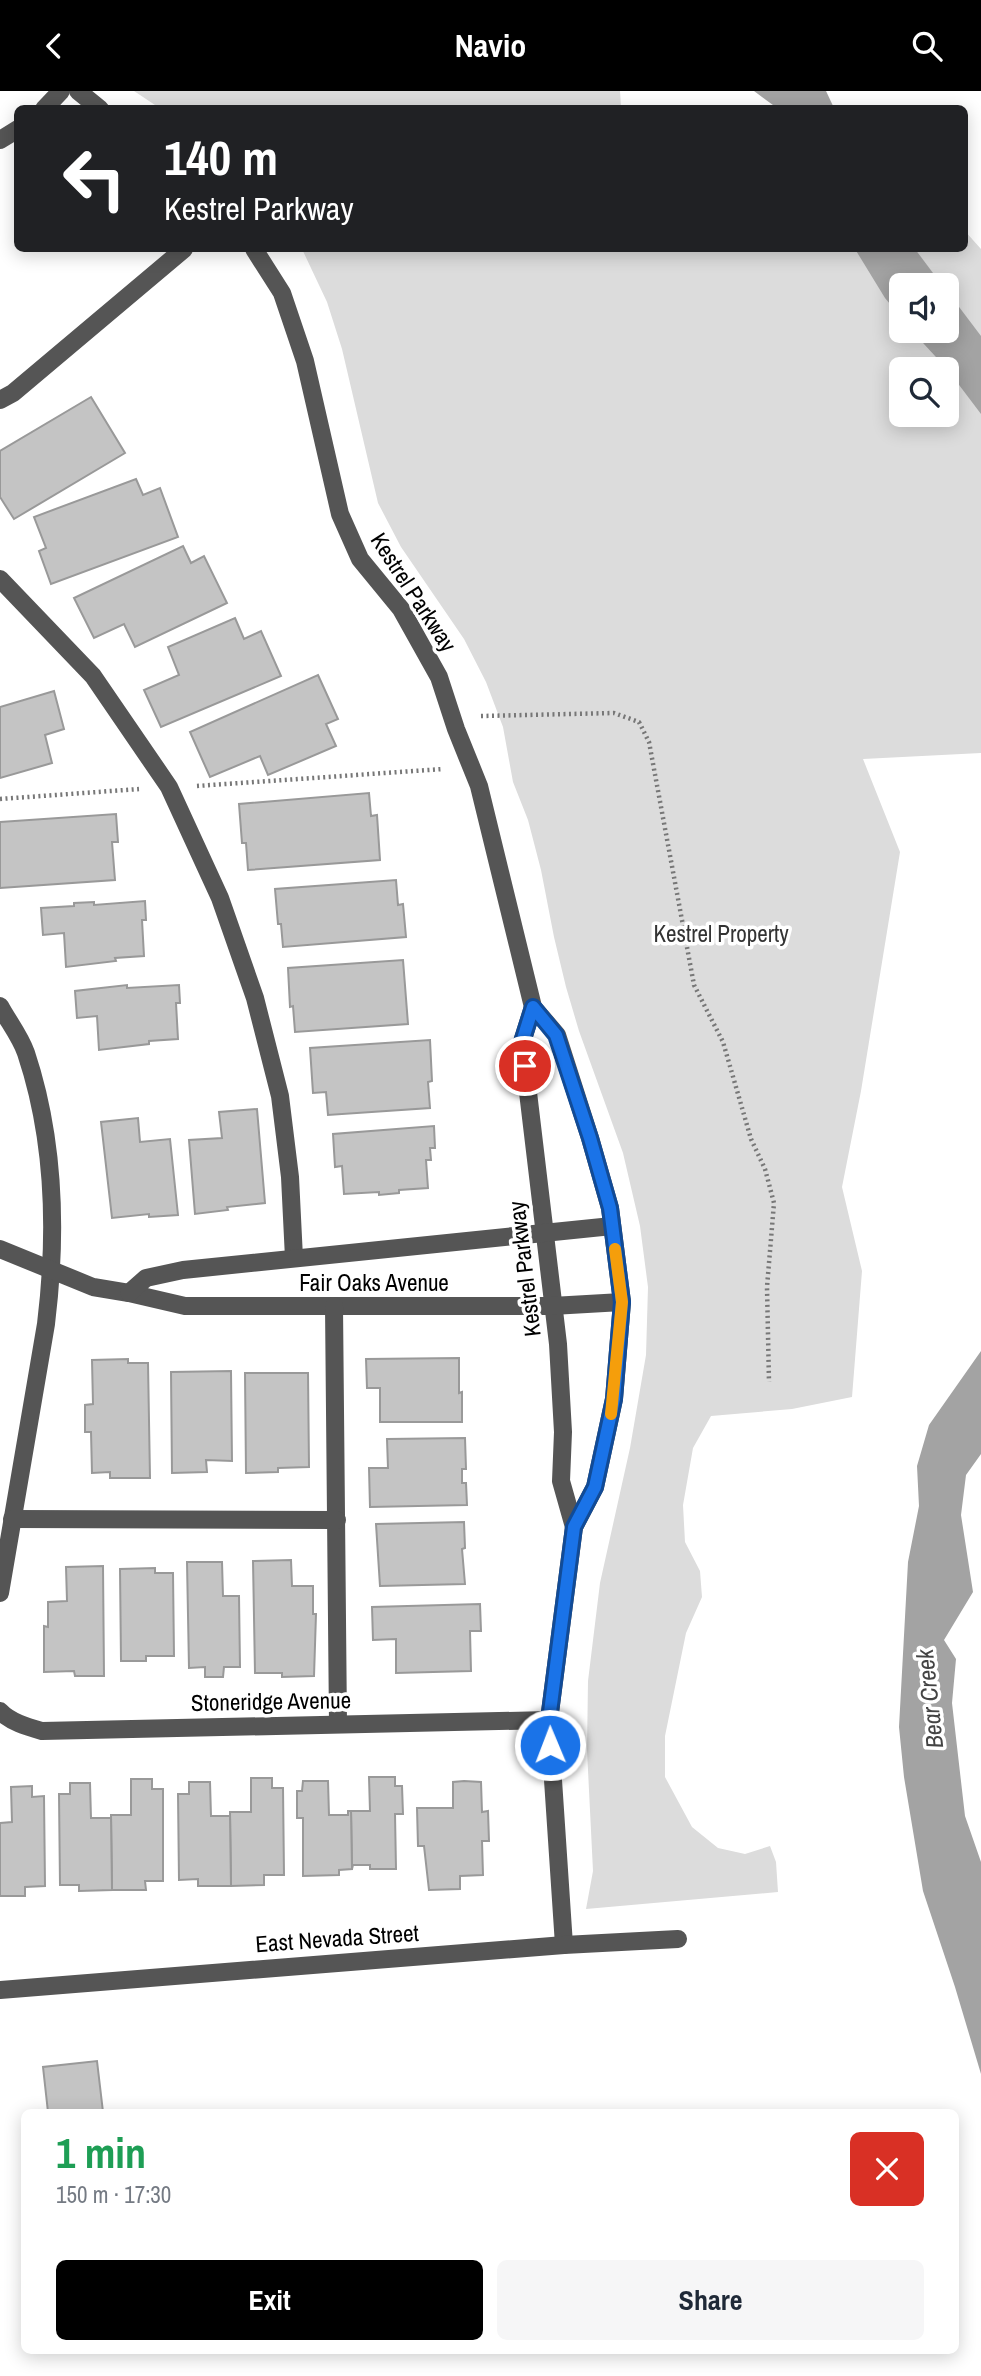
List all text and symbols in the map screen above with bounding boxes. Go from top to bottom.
text: Navio [455,24,526,67]
icon: back [35,27,73,65]
icon: search [908,27,946,65]
text: 140 m [164,124,278,190]
icon: left [49,133,140,224]
text: Kestrel Parkway [164,187,354,230]
map controls [889,273,959,427]
button: sound [889,273,959,343]
button: search [889,357,959,427]
street label: Kestrel Parkway [364,526,464,658]
park label: Kestrel Property [653,918,789,949]
pin [495,1036,555,1096]
icon: arrive [506,1047,544,1085]
street label: Kestrel Parkway [500,1199,548,1339]
street label: Fair Oaks Avenue [299,1267,449,1298]
water label: Bear Creek [908,1647,950,1750]
street label: Stoneridge Avenue [191,1684,351,1718]
position arrow [513,1708,587,1782]
street label: East Nevada Street [254,1917,420,1959]
text: 1 min [56,2125,146,2181]
button: close [850,2132,924,2206]
text: 150 m · 17:30 [56,2179,171,2210]
button: Exit [56,2260,483,2340]
button: Share [497,2260,924,2340]

